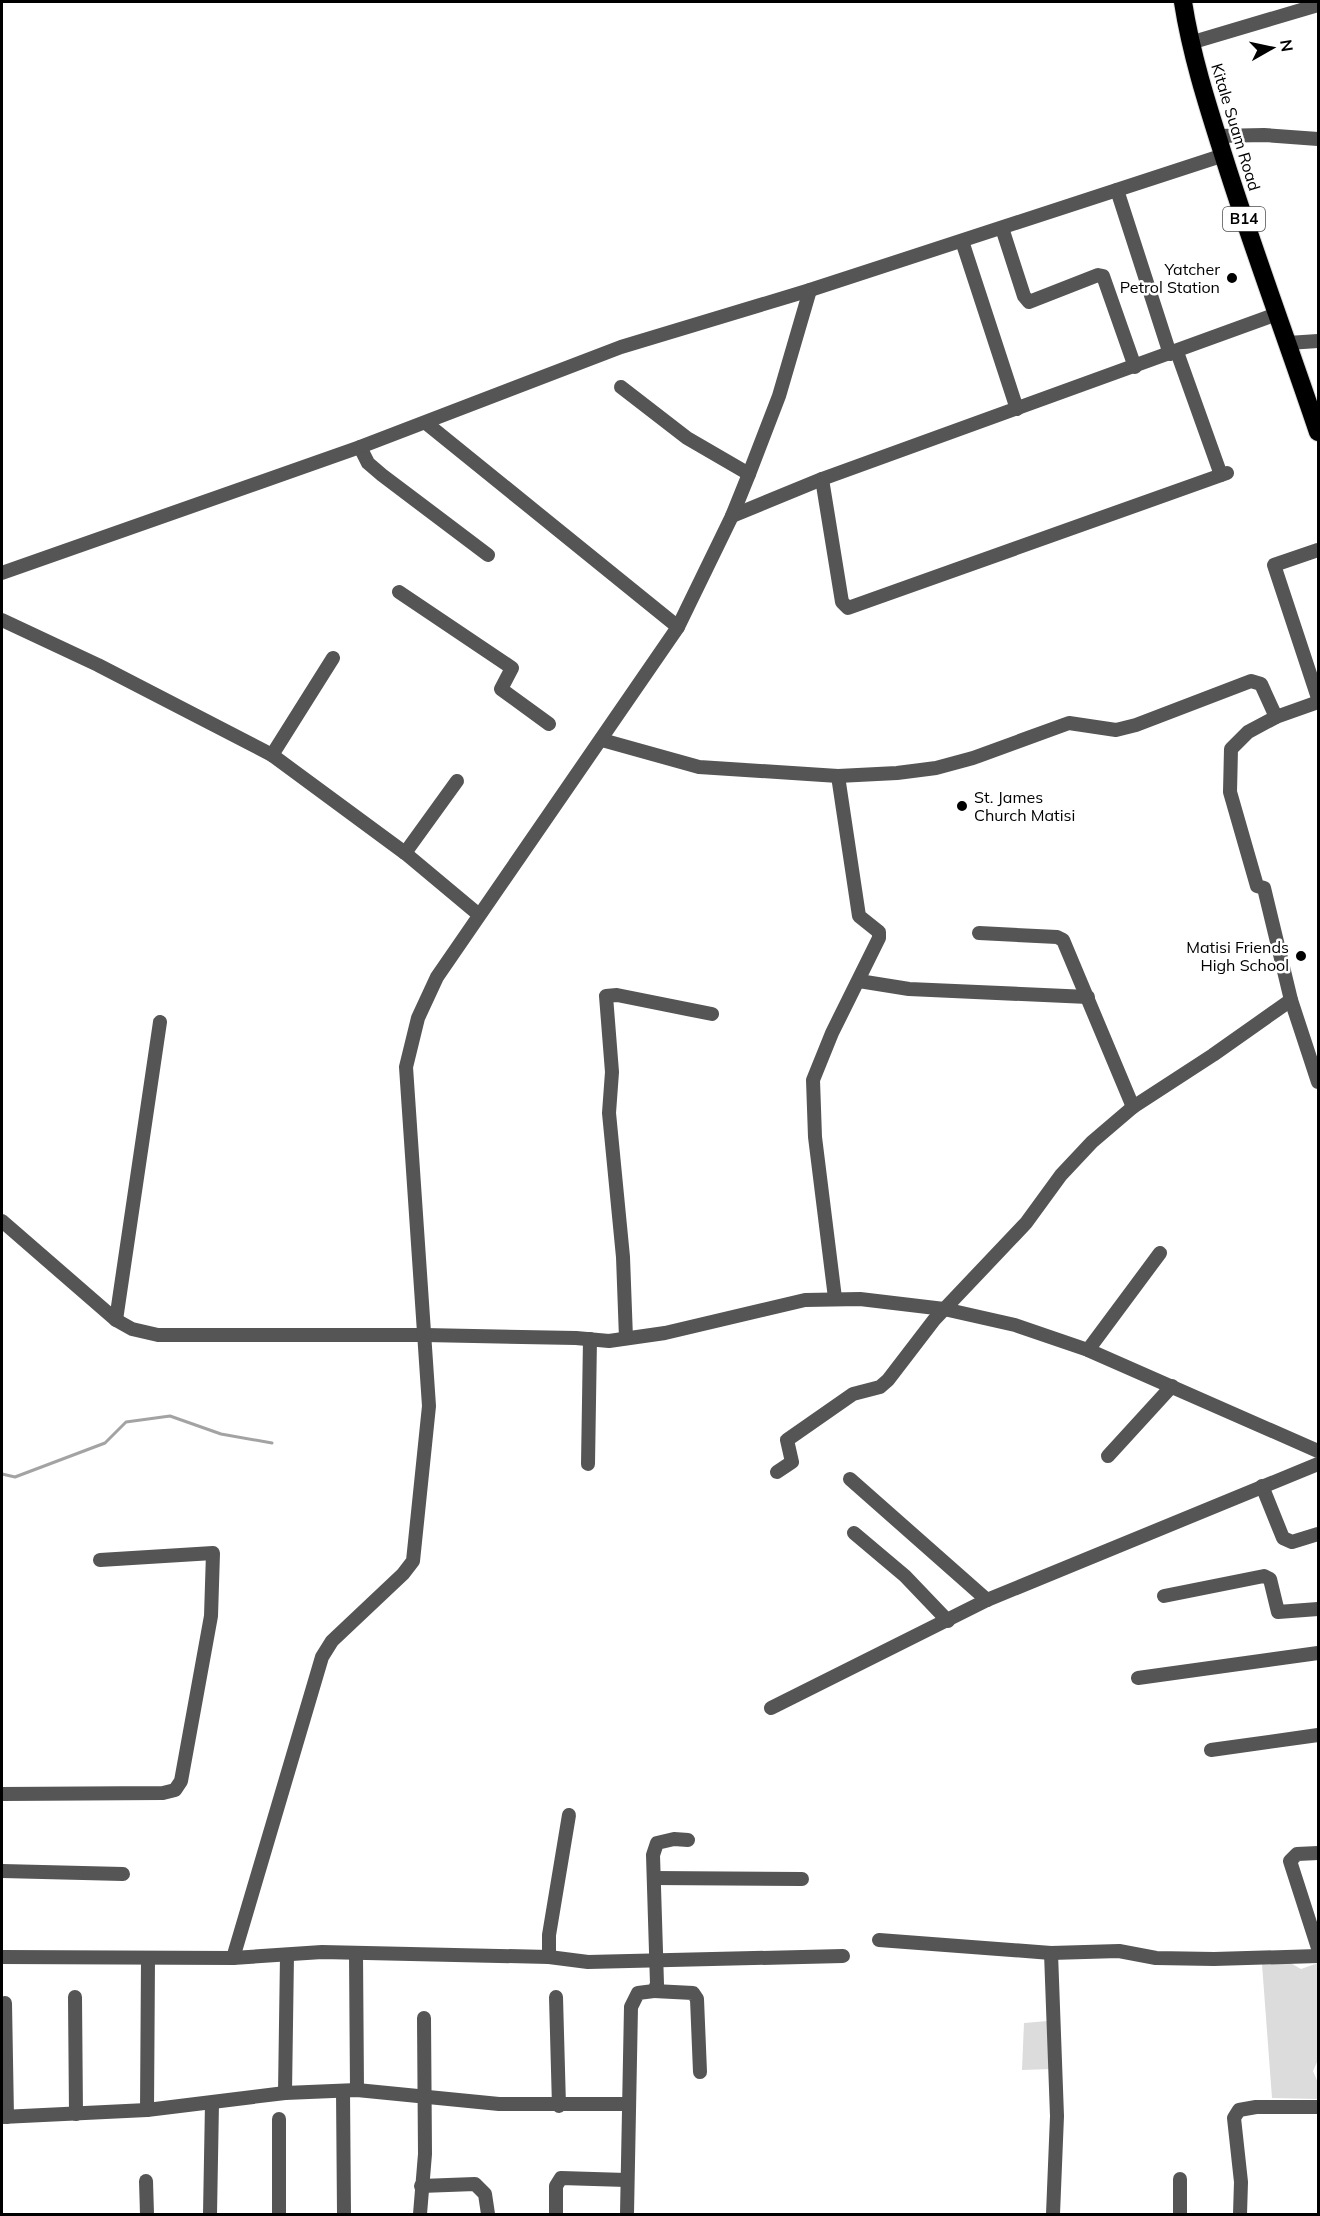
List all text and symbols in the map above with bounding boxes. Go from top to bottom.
north arrow [1242,18,1302,78]
text: N [1276,38,1298,53]
street label: Kitale Suam Road [1207,61,1265,193]
road number: B14 [1223,207,1265,231]
place label: Yatcher Petrol Station [1120,259,1220,297]
marker: Yatcher Petrol Station [1225,271,1239,285]
place label: St. James Church Matisi [974,787,1075,825]
marker: St. James Church Matisi [955,799,969,813]
place label: Matisi Friends High School [1186,937,1289,975]
marker: Matisi Friends High School [1294,949,1308,963]

